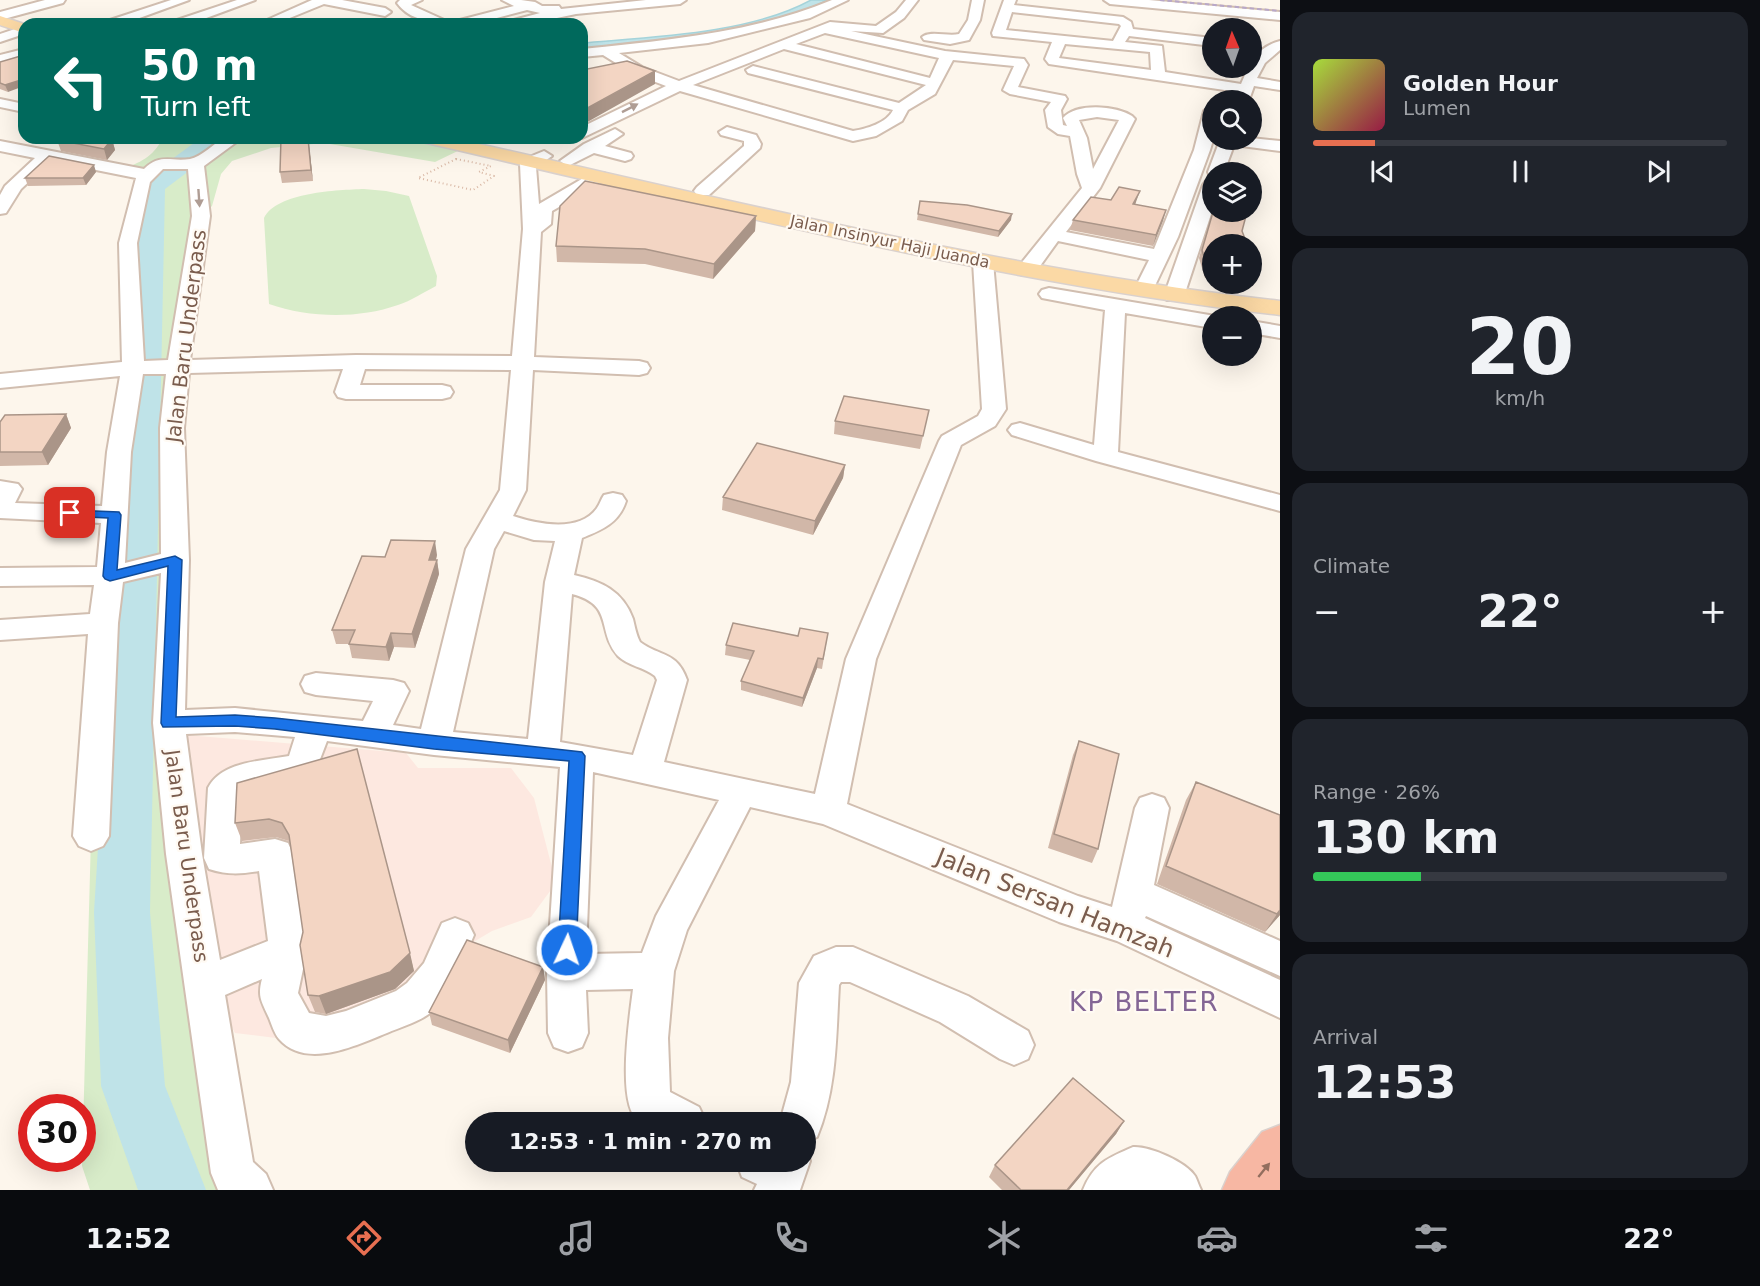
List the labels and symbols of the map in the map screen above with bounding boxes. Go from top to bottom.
north arrow [1202,18,1262,78]
one-way arrow [622,103,639,113]
one-way arrow [194,188,204,207]
street label: Jalan Insinyur Haji Juanda [787,211,991,272]
street label: Jalan Baru Underpass [161,228,211,446]
pin [44,487,95,538]
street label: Jalan Baru Underpass [160,746,214,964]
street label: Jalan Sersan Hamzah [930,842,1178,964]
position arrow [535,918,599,982]
district label: KP BELTER [1069,987,1219,1017]
speed limit sign: 30 [18,1094,96,1172]
one-way arrow [1257,1162,1270,1178]

